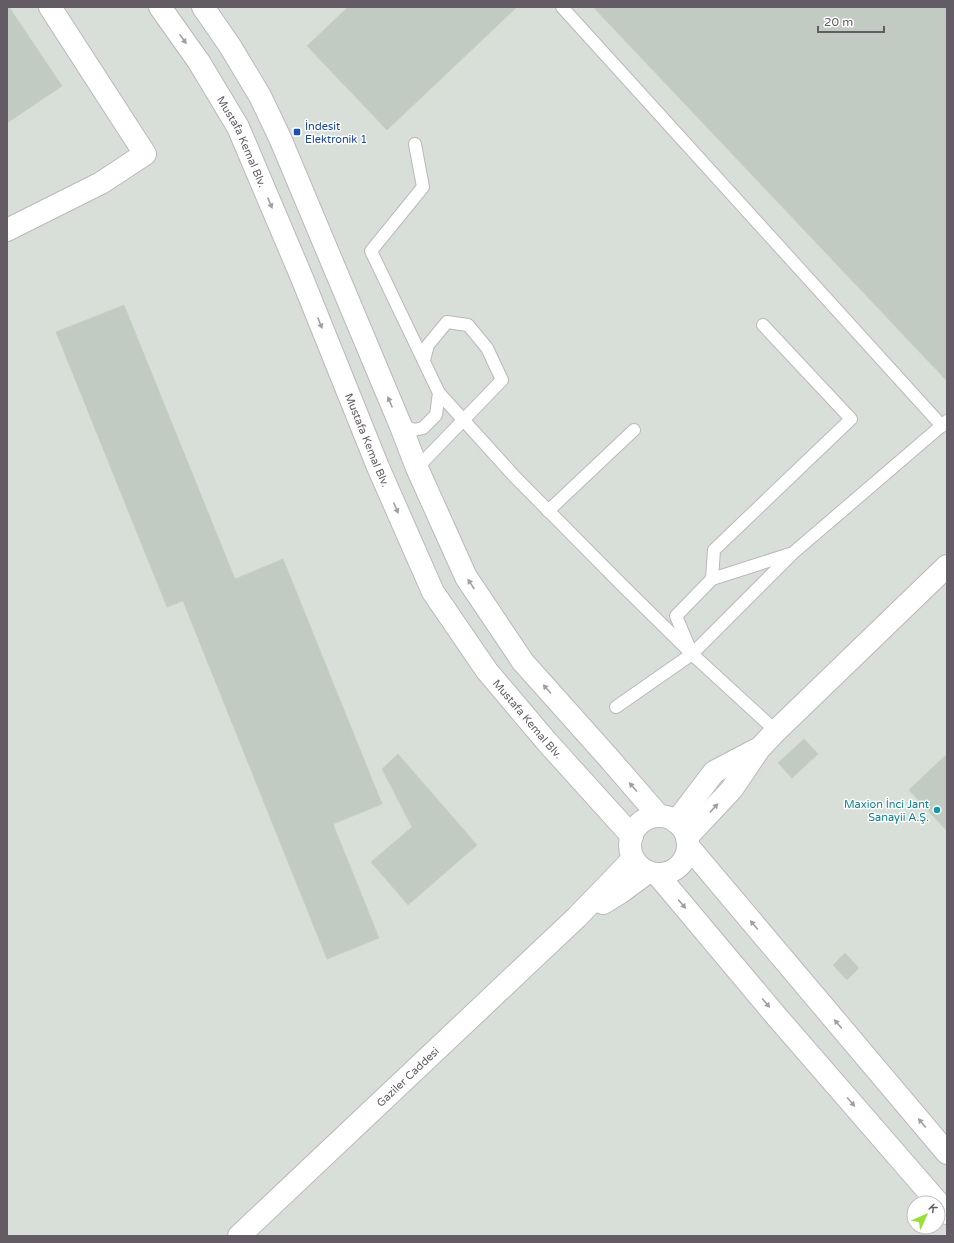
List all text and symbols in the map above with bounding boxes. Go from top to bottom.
scale bar [818,8,884,34]
text: 20 m [824,15,853,29]
one-way arrow [179,34,187,44]
street label: Mustafa Kemal Blv. [214,94,269,189]
place label: İndesit Elektronik 1 [305,120,367,146]
marker: İndesit Elektronik 1 [292,127,302,137]
one-way arrow [267,197,273,208]
one-way arrow [318,317,324,329]
street label: Mustafa Kemal Blv. [342,392,392,489]
one-way arrow [387,395,393,407]
one-way arrow [393,502,399,513]
one-way arrow [467,579,475,590]
street label: Mustafa Kemal Blv. [490,677,565,761]
one-way arrow [543,685,552,694]
one-way arrow [629,781,638,792]
place label: Maxion İnci Jant Sanayii A.Ş. [844,798,929,824]
one-way arrow [709,803,718,813]
marker: Maxion İnci Jant Sanayii A.Ş. [932,805,942,815]
one-way arrow [678,899,687,909]
one-way arrow [749,919,758,930]
one-way arrow [762,998,771,1009]
one-way arrow [833,1018,842,1029]
street label: Gaziler Caddesi [374,1045,442,1110]
one-way arrow [846,1097,856,1107]
one-way arrow [917,1118,926,1128]
north arrow [906,1195,946,1235]
text: K [926,1201,940,1216]

